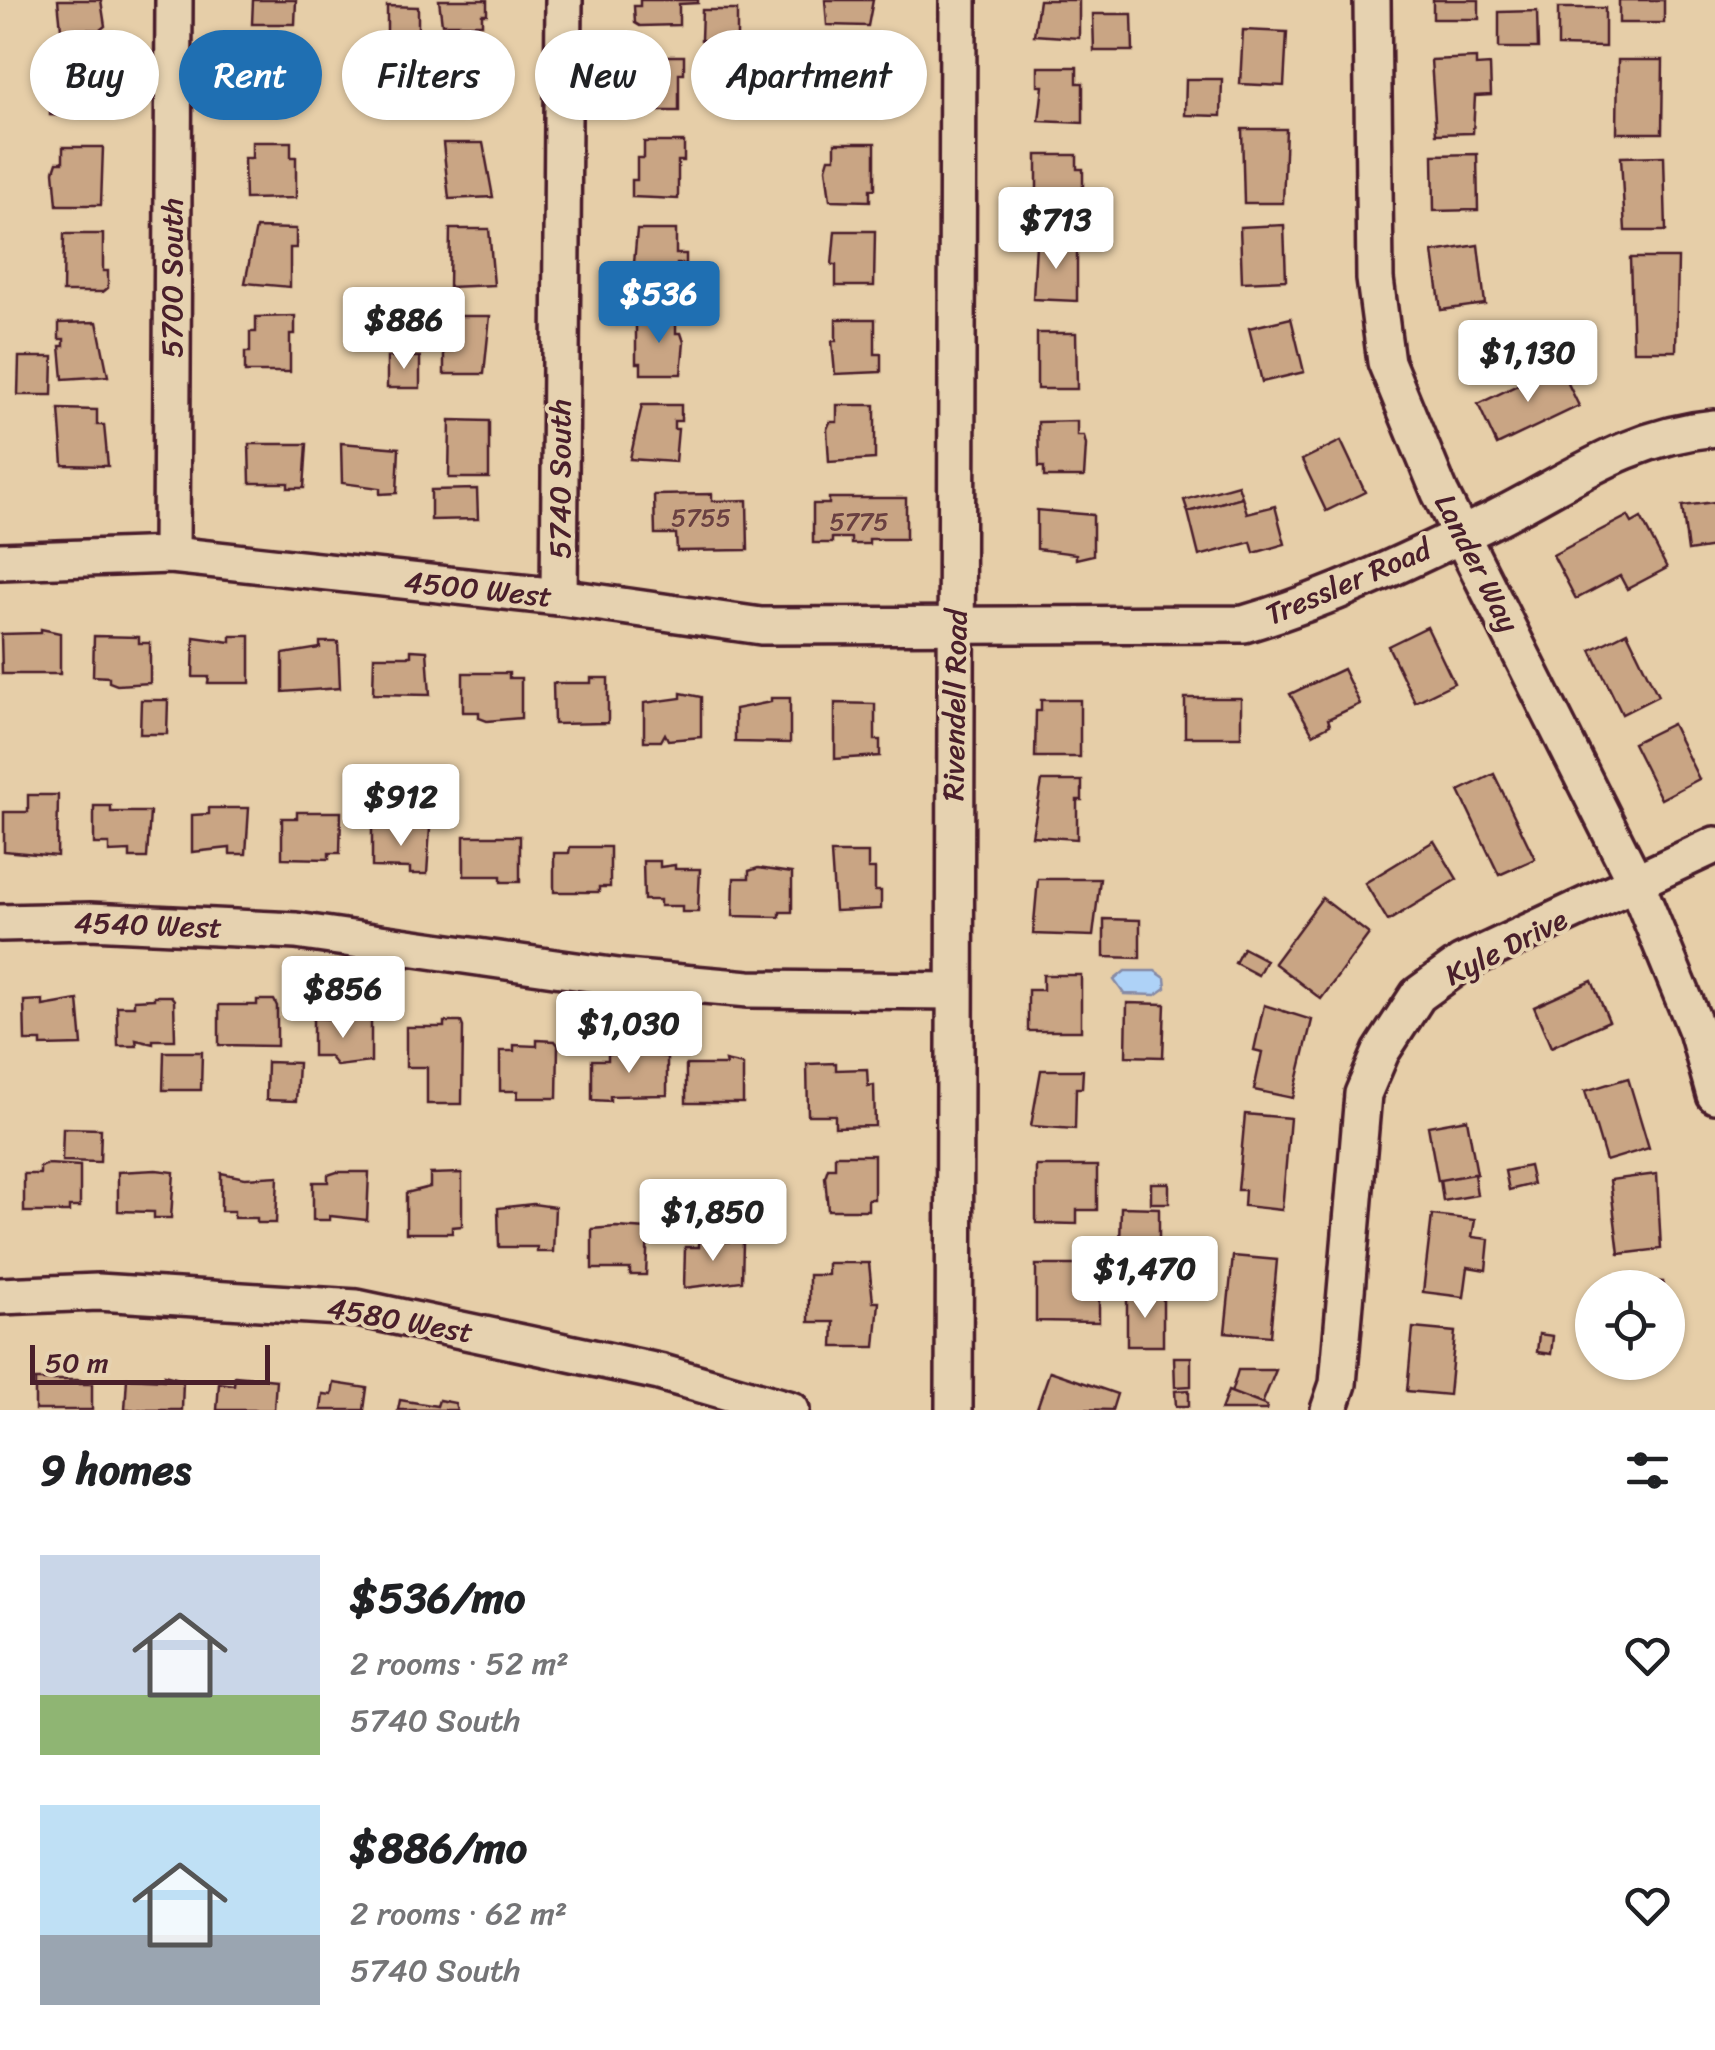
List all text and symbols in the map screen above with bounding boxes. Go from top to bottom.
chip: Buy [30,30,159,120]
chip: Rent [179,30,322,120]
chip: Filters [342,30,515,120]
chip: New [535,30,671,120]
chip: Apartment [691,30,927,120]
pin: $713 [997,187,1115,272]
text: $713 [1020,191,1092,248]
street label: 5700 South [145,198,199,358]
pin: $536 [600,261,718,346]
text: $536 [621,265,697,322]
pin: $886 [345,287,463,372]
text: $886 [365,291,443,348]
pin: $1,130 [1447,320,1609,405]
text: $1,130 [1480,324,1576,381]
street label: 5740 South [533,399,587,559]
street label: Lander Way [1419,484,1535,643]
house number: 5755 [671,495,731,540]
house number: 5775 [829,499,889,544]
street label: Tressler Road [1257,522,1441,641]
street label: 4500 West [401,554,555,624]
street label: Rivendell Road [926,607,984,801]
pin: $912 [342,764,460,849]
text: $912 [364,768,438,825]
street label: Kyle Drive [1435,893,1577,1001]
street label: 4540 West [73,895,223,955]
pin: $856 [284,956,402,1041]
text: $856 [304,960,382,1017]
pin: $1,030 [548,991,710,1076]
text: $1,030 [578,995,680,1052]
pin: $1,850 [632,1179,794,1264]
text: $1,850 [662,1183,764,1240]
pin: $1,470 [1064,1236,1226,1321]
text: $1,470 [1094,1240,1196,1297]
map controls [1575,1270,1685,1380]
button: locate [1575,1270,1685,1380]
street label: 4580 West [323,1281,477,1359]
text: 50 m [45,1338,109,1387]
scale bar [30,1340,270,1384]
text: 9 homes [40,1433,191,1507]
icon: filters [1620,1443,1675,1498]
text: $536/mo [350,1561,525,1635]
icon: home [120,1595,240,1715]
icon: heart [1620,1628,1675,1683]
text: 2 rooms · 52 m² [350,1635,569,1692]
text: 5740 South [350,1692,521,1749]
text: $886/mo [350,1811,527,1885]
icon: home [120,1845,240,1965]
icon: heart [1620,1878,1675,1933]
text: 2 rooms · 62 m² [350,1885,567,1942]
text: 5740 South [350,1942,521,1999]

